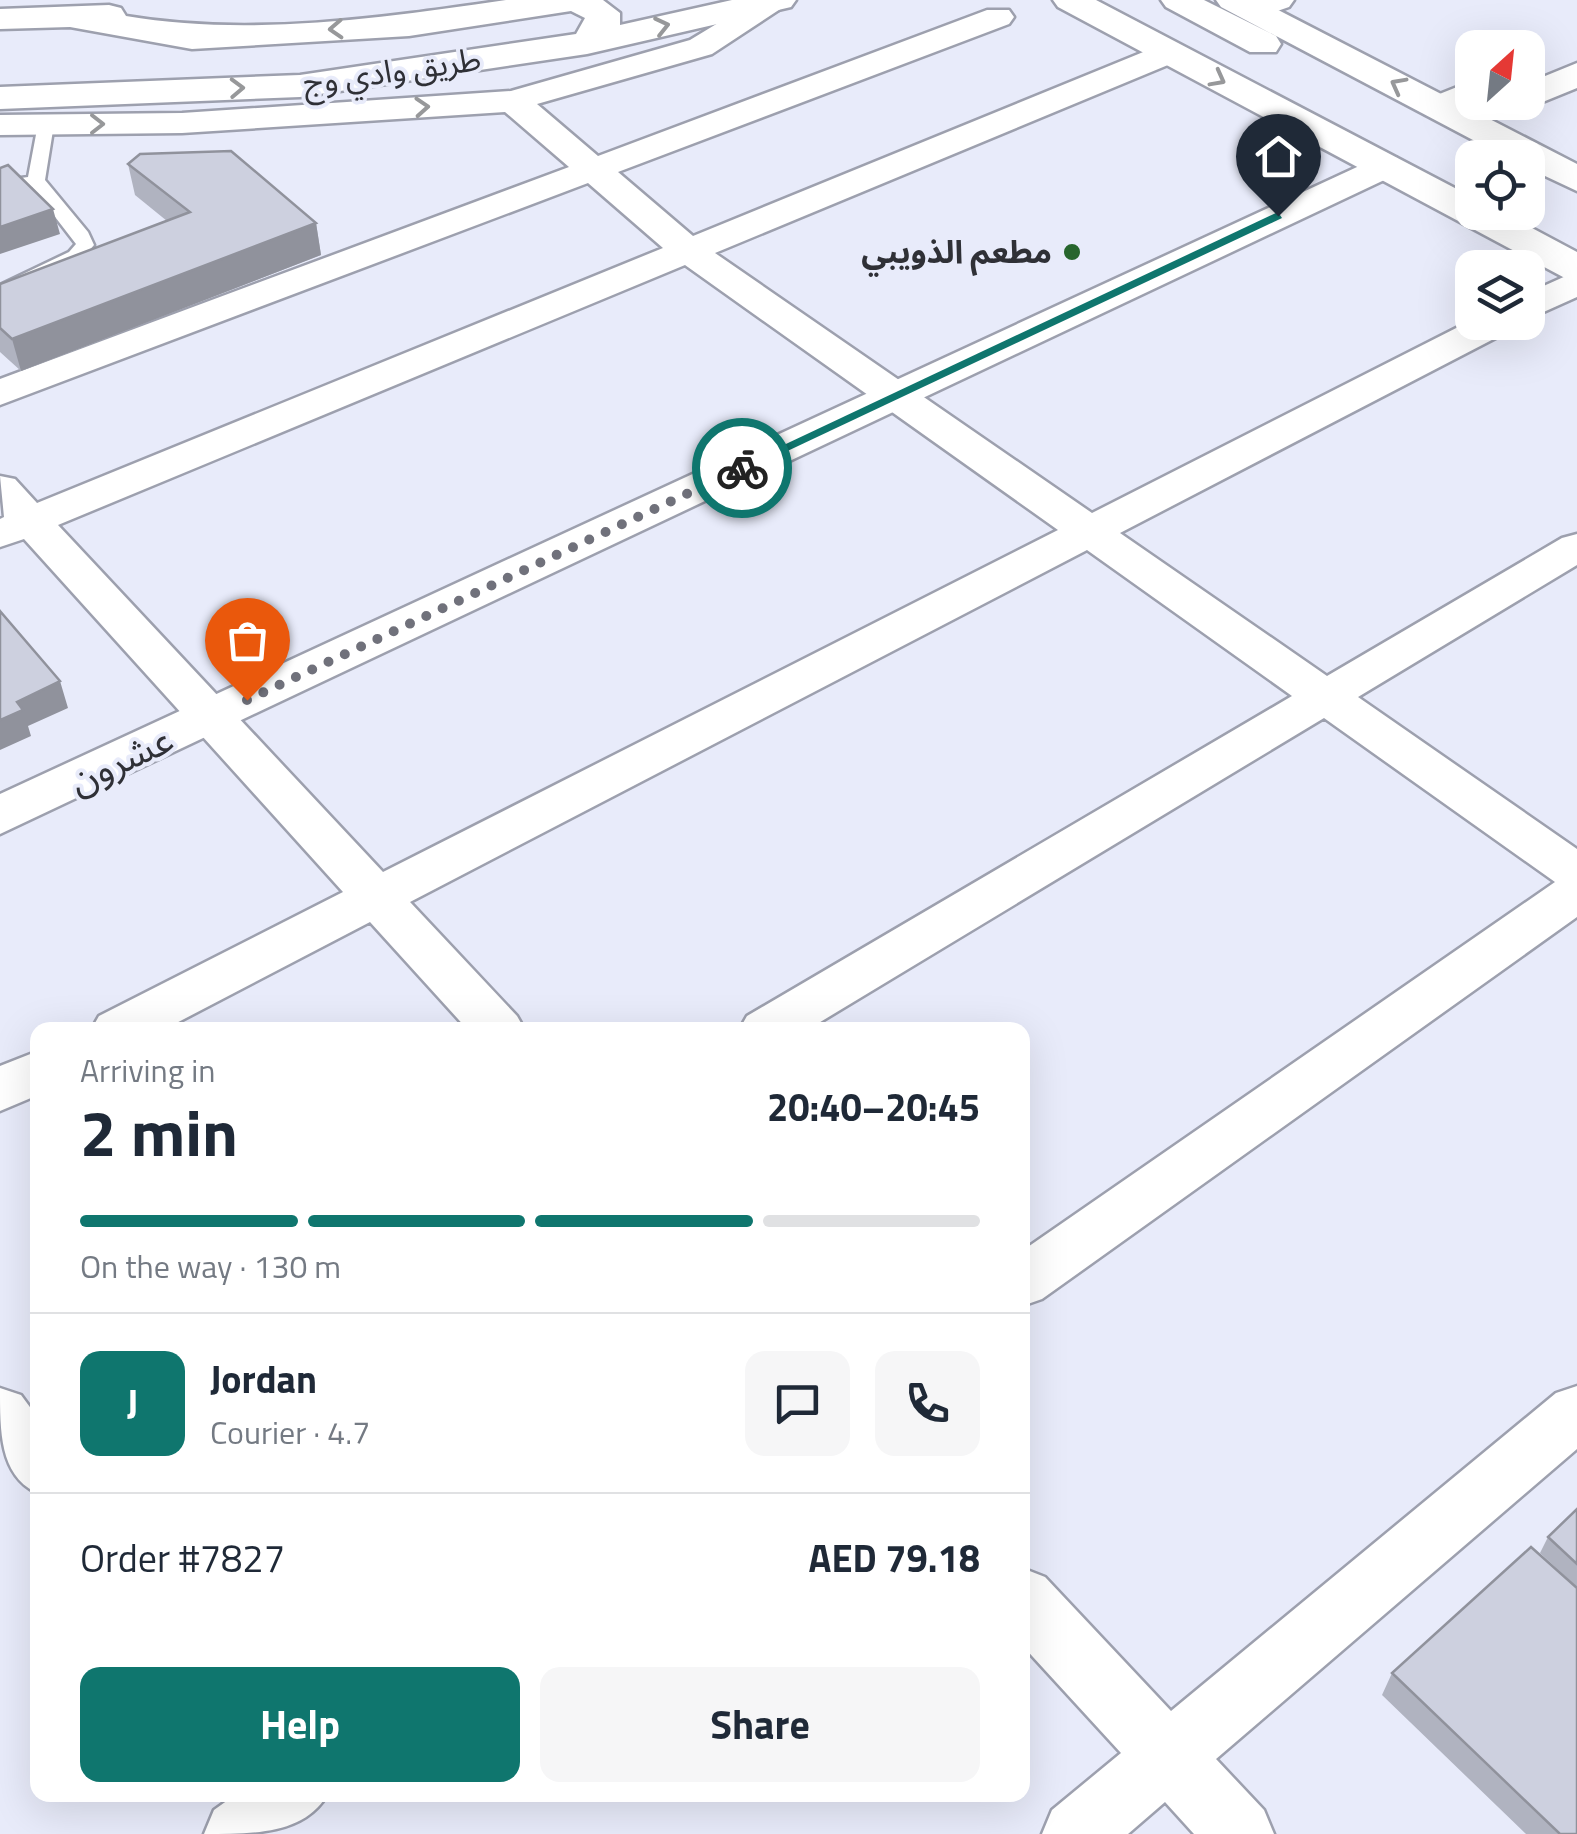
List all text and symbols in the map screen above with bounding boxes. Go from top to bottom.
one-way arrow [653,17,670,38]
one-way arrow [328,18,344,39]
north arrow [1455,30,1545,120]
map controls [1455,30,1545,340]
street label: طريق وادي وج [300,34,484,108]
one-way arrow [1207,66,1225,86]
one-way arrow [230,78,246,99]
one-way arrow [1390,78,1408,97]
one-way arrow [414,97,430,118]
one-way arrow [90,113,106,135]
pin [1236,114,1321,217]
icon: home [1251,129,1306,184]
button: locate [1455,140,1545,230]
place label: مطعم الذويبي [861,227,1052,277]
marker: مطعم الذويبي [1061,241,1083,263]
button: layers [1455,250,1545,340]
courier [692,418,792,518]
icon: bike [715,441,770,496]
pin [205,598,290,701]
icon: bag [220,613,275,668]
street label: عشرون [59,710,182,809]
text: Arriving in [80,1046,216,1094]
text: 20:40–20:45 [767,1078,980,1136]
text: 2 min [80,1082,238,1181]
text: On the way · 130 m [80,1242,341,1290]
text: Jordan [210,1350,317,1408]
button: chat [745,1351,850,1456]
button: phone [875,1351,980,1456]
text: J [127,1374,138,1432]
text: Courier · 4.7 [210,1408,370,1456]
text: Order #7827 [80,1529,285,1587]
text: AED 79.18 [809,1529,980,1587]
button: Help [80,1667,520,1782]
button: Share [540,1667,980,1782]

